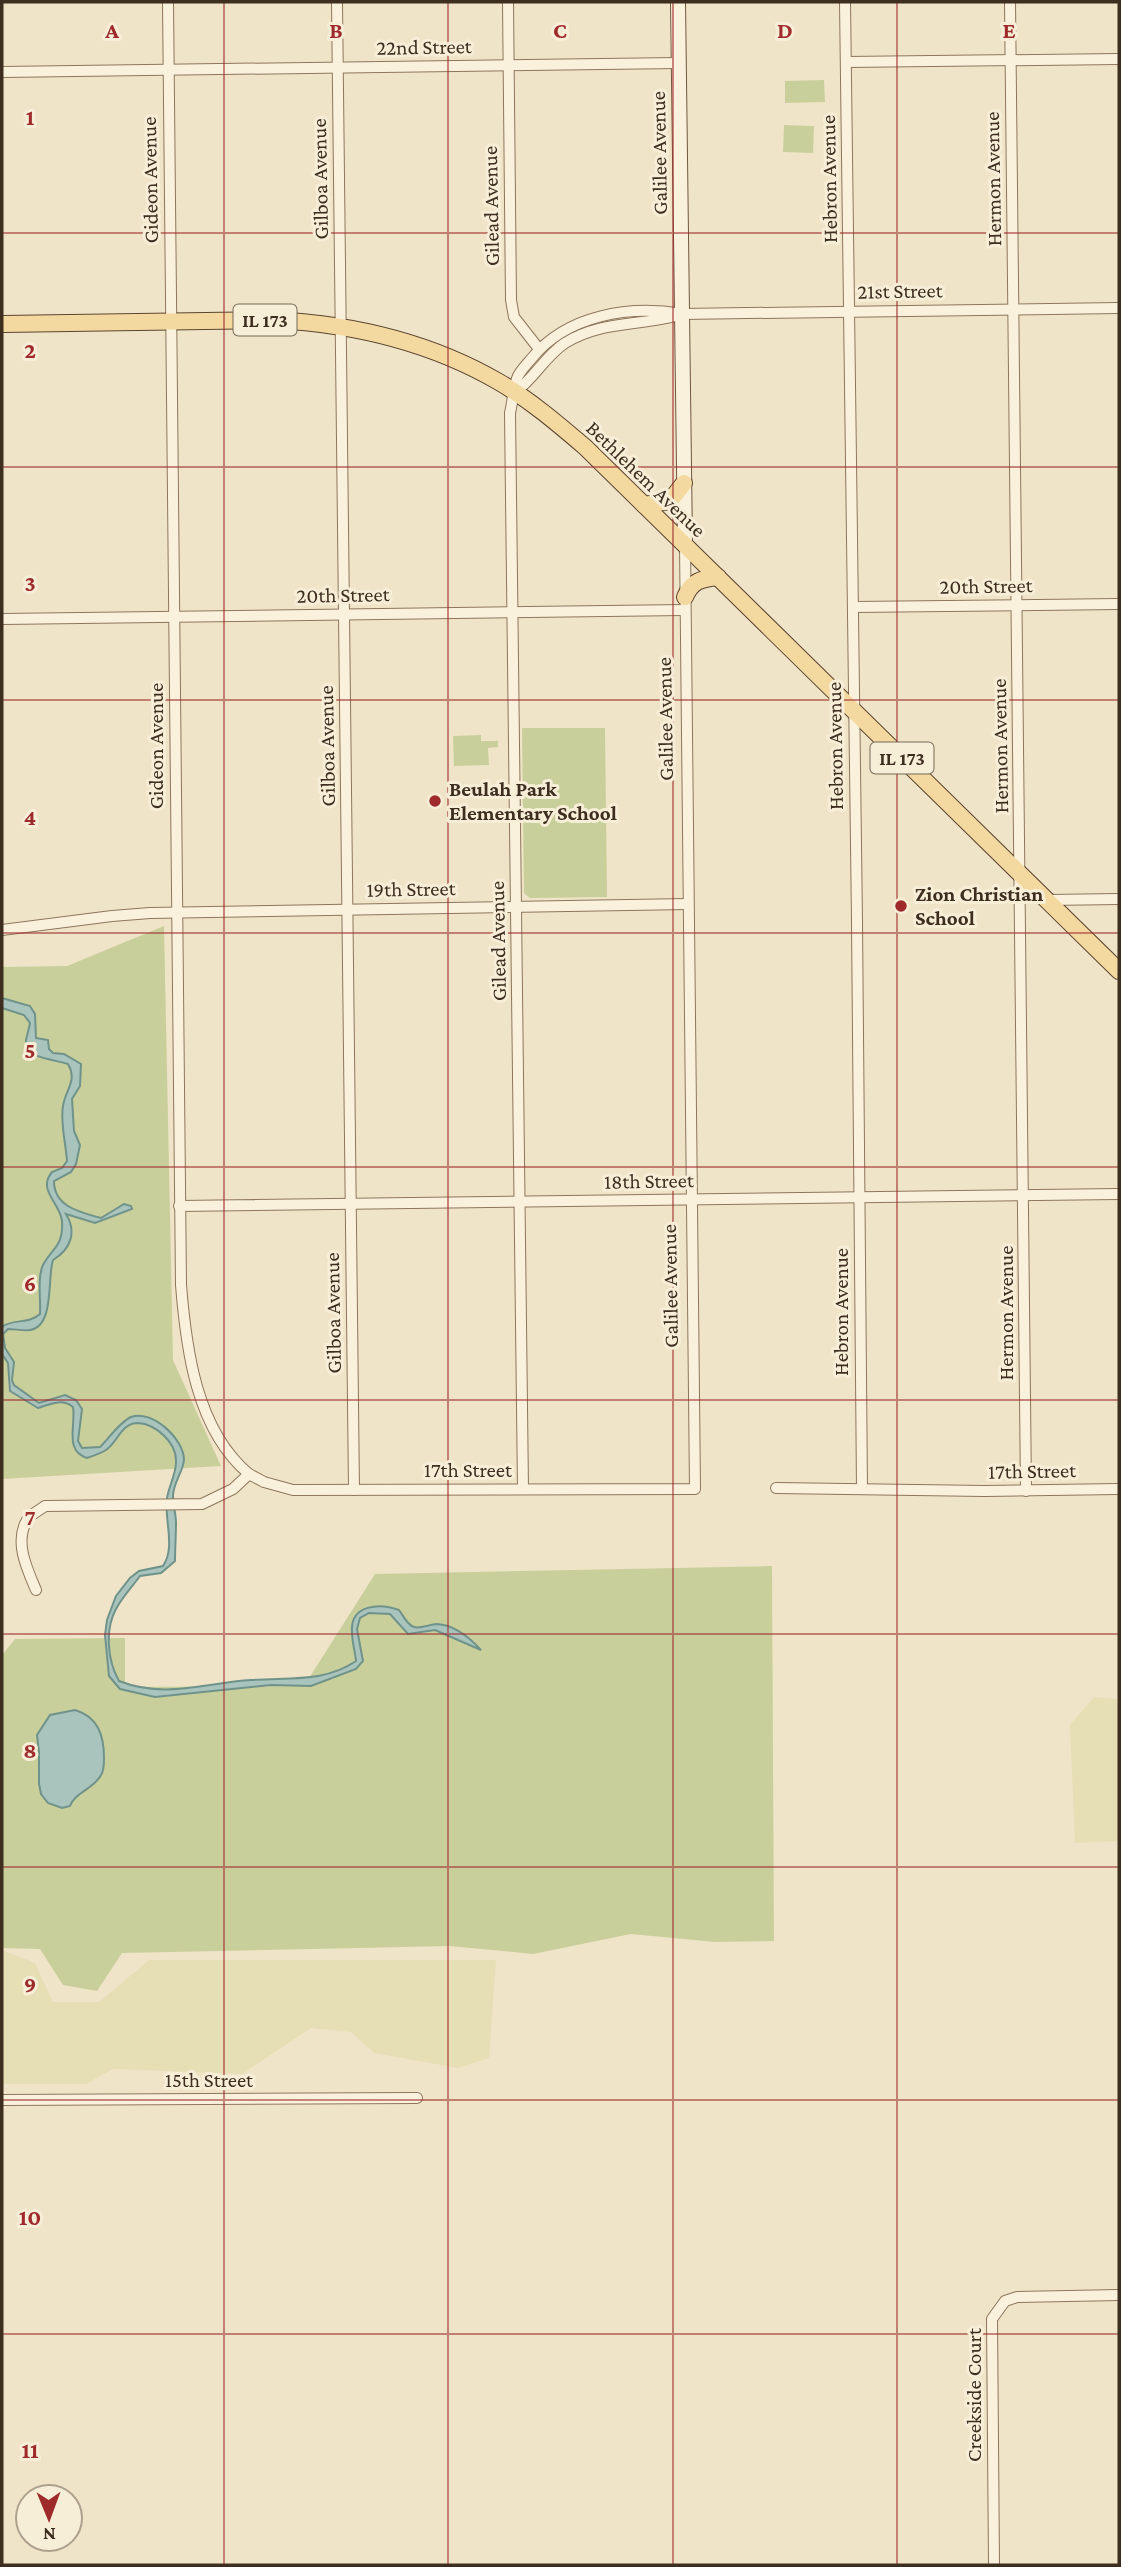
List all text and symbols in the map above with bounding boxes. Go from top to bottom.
text: A [104,17,119,43]
text: B [329,17,343,43]
text: C [553,17,567,43]
text: D [777,17,793,43]
text: E [1002,17,1016,43]
street label: 22nd Street [376,34,473,60]
street label: Galilee Avenue [646,91,672,215]
text: 1 [26,104,35,130]
street label: Hermon Avenue [980,111,1006,247]
street label: Hebron Avenue [816,115,842,243]
street label: Gideon Avenue [137,117,163,243]
street label: Gilboa Avenue [307,118,333,240]
street label: Gilead Avenue [478,146,504,266]
street label: 21st Street [857,278,944,304]
road number: IL 173 [233,304,296,336]
text: 2 [24,337,36,363]
street label: Bethlehem Avenue [581,416,711,542]
text: 3 [24,570,36,596]
street label: 20th Street [939,573,1034,599]
street label: 20th Street [296,582,391,608]
street label: Galilee Avenue [652,657,678,781]
street label: Hermon Avenue [987,678,1013,814]
street label: Hebron Avenue [822,682,848,810]
street label: Gideon Avenue [144,683,168,809]
street label: Gilboa Avenue [314,685,340,807]
road number: IL 173 [870,743,934,774]
place label: Beulah Park Elementary School [449,777,617,825]
marker: Beulah Park Elementary School [427,793,443,809]
text: 4 [24,804,36,830]
street label: 19th Street [366,876,457,902]
street label: Gilead Avenue [485,881,511,1001]
place label: Zion Christian School [915,882,1043,930]
marker: Zion Christian School [893,898,909,914]
text: 5 [24,1037,36,1063]
street label: 18th Street [604,1168,695,1194]
street label: Galilee Avenue [657,1224,683,1348]
street label: Hermon Avenue [994,1246,1018,1380]
street label: Hebron Avenue [829,1248,853,1376]
street label: Gilboa Avenue [320,1252,346,1374]
text: 6 [24,1270,36,1296]
street label: 17th Street [424,1458,513,1482]
street label: 17th Street [988,1458,1077,1484]
text: 7 [24,1504,36,1530]
text: 8 [23,1737,37,1763]
text: 9 [24,1971,36,1997]
street label: 15th Street [165,2068,254,2092]
text: 10 [19,2204,41,2230]
street label: Creekside Court [962,2327,986,2462]
text: 11 [21,2437,39,2463]
north arrow [14,2483,84,2553]
text: N [43,2524,56,2545]

